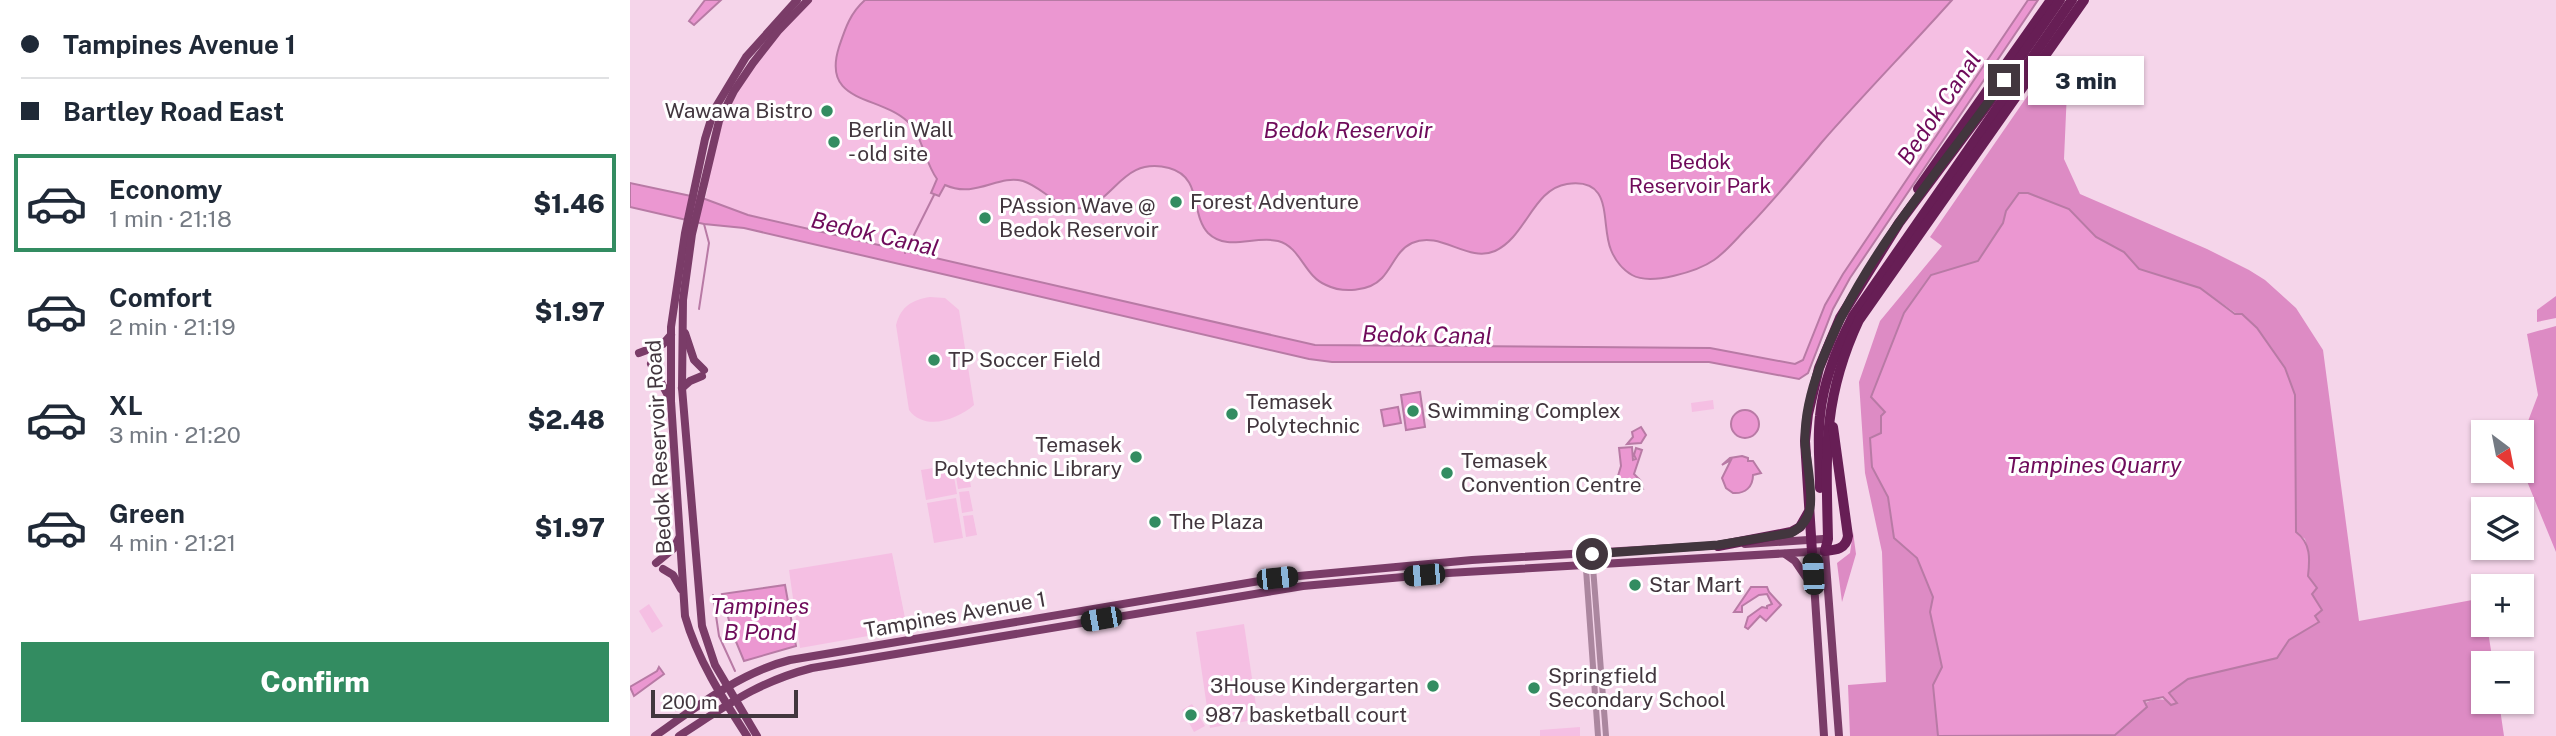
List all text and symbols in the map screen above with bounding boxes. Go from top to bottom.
text: Tampines Avenue 1 [63,29,296,60]
water label: Bedok Canal [1891,46,1986,169]
callout: 3 min [2028,56,2144,104]
route end [1988,64,2020,96]
text: 3 min [2055,67,2117,94]
text: Bartley Road East [63,96,284,127]
place label: Wawawa Bistro [665,98,813,123]
marker: Wawawa Bistro [819,103,835,119]
water label: Bedok Reservoir [1264,116,1433,143]
place label: Berlin Wall - old site [848,117,954,166]
marker: Berlin Wall - old site [826,134,842,150]
park label: Bedok Reservoir Park [1629,149,1771,198]
icon: car [25,172,88,235]
text: Economy [109,174,222,205]
text: $1.46 [533,188,605,219]
place label: Forest Adventure [1190,189,1359,214]
place label: PAssion Wave @ Bedok Reservoir [999,193,1159,242]
marker: Forest Adventure [1168,194,1184,210]
text: 1 min · 21:18 [109,205,232,232]
water label: Bedok Canal [809,206,942,261]
marker: PAssion Wave @ Bedok Reservoir [977,210,993,226]
icon: car [25,280,88,343]
text: Comfort [109,282,212,313]
text: $1.97 [534,296,605,327]
text: 2 min · 21:19 [109,313,236,340]
water label: Bedok Canal [1362,320,1492,349]
street label: Bedok Reservoir Road [640,339,677,555]
place label: TP Soccer Field [948,347,1101,372]
marker: TP Soccer Field [926,352,942,368]
icon: car [25,388,88,451]
place label: Temasek Polytechnic [1246,389,1360,438]
text: XL [109,390,143,421]
place label: Swimming Complex [1427,398,1621,423]
marker: Swimming Complex [1405,403,1421,419]
text: $2.48 [527,404,605,435]
marker: Temasek Polytechnic [1224,406,1240,422]
north arrow [2471,420,2534,483]
map controls [2471,420,2534,714]
text: 3 min · 21:20 [109,421,241,448]
place label: Temasek Polytechnic Library [934,432,1122,481]
place label: Temasek Convention Centre [1461,448,1642,497]
marker: Temasek Polytechnic Library [1128,449,1144,465]
water label: Tampines Quarry [2006,451,2183,478]
marker: Temasek Convention Centre [1439,465,1455,481]
icon: car [25,496,88,559]
button: layers [2471,497,2534,560]
text: Green [109,498,185,529]
place label: The Plaza [1169,509,1263,534]
text: $1.97 [534,512,605,543]
marker: The Plaza [1147,514,1163,530]
text: 4 min · 21:21 [109,529,236,556]
route start [1576,538,1608,570]
car [1802,552,1825,596]
car [1403,563,1446,587]
car [1256,565,1299,591]
place label: Star Mart [1649,572,1742,597]
button: + [2471,574,2534,637]
marker: Star Mart [1627,577,1643,593]
street label: Tampines Avenue 1 [862,586,1048,643]
water label: Tampines B Pond [711,592,809,645]
car [1079,605,1124,633]
button: Confirm [21,642,609,722]
button: − [2471,651,2534,714]
place label: Springfield Secondary School [1548,663,1726,712]
place label: 3House Kindergarten [1210,673,1419,698]
marker: 3House Kindergarten [1425,678,1441,694]
marker: Springfield Secondary School [1526,680,1542,696]
scale bar [651,687,798,719]
text: 200 m [662,691,718,713]
place label: 987 basketball court [1205,702,1407,727]
marker: 987 basketball court [1183,707,1199,723]

